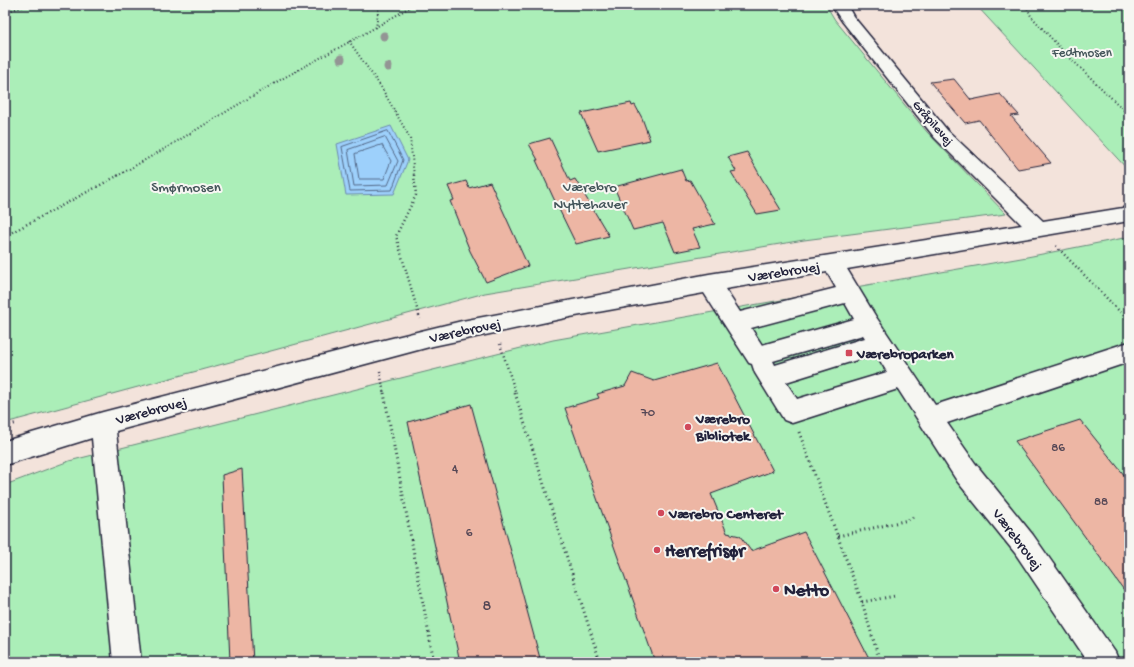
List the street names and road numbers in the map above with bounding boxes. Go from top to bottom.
street label: Gråpilevej [908,98,956,149]
street label: Værebrovej [746,258,822,288]
street label: Værebrovej [427,316,503,349]
street label: Værebrovej [113,394,189,430]
street label: Værebrovej [987,505,1045,575]

